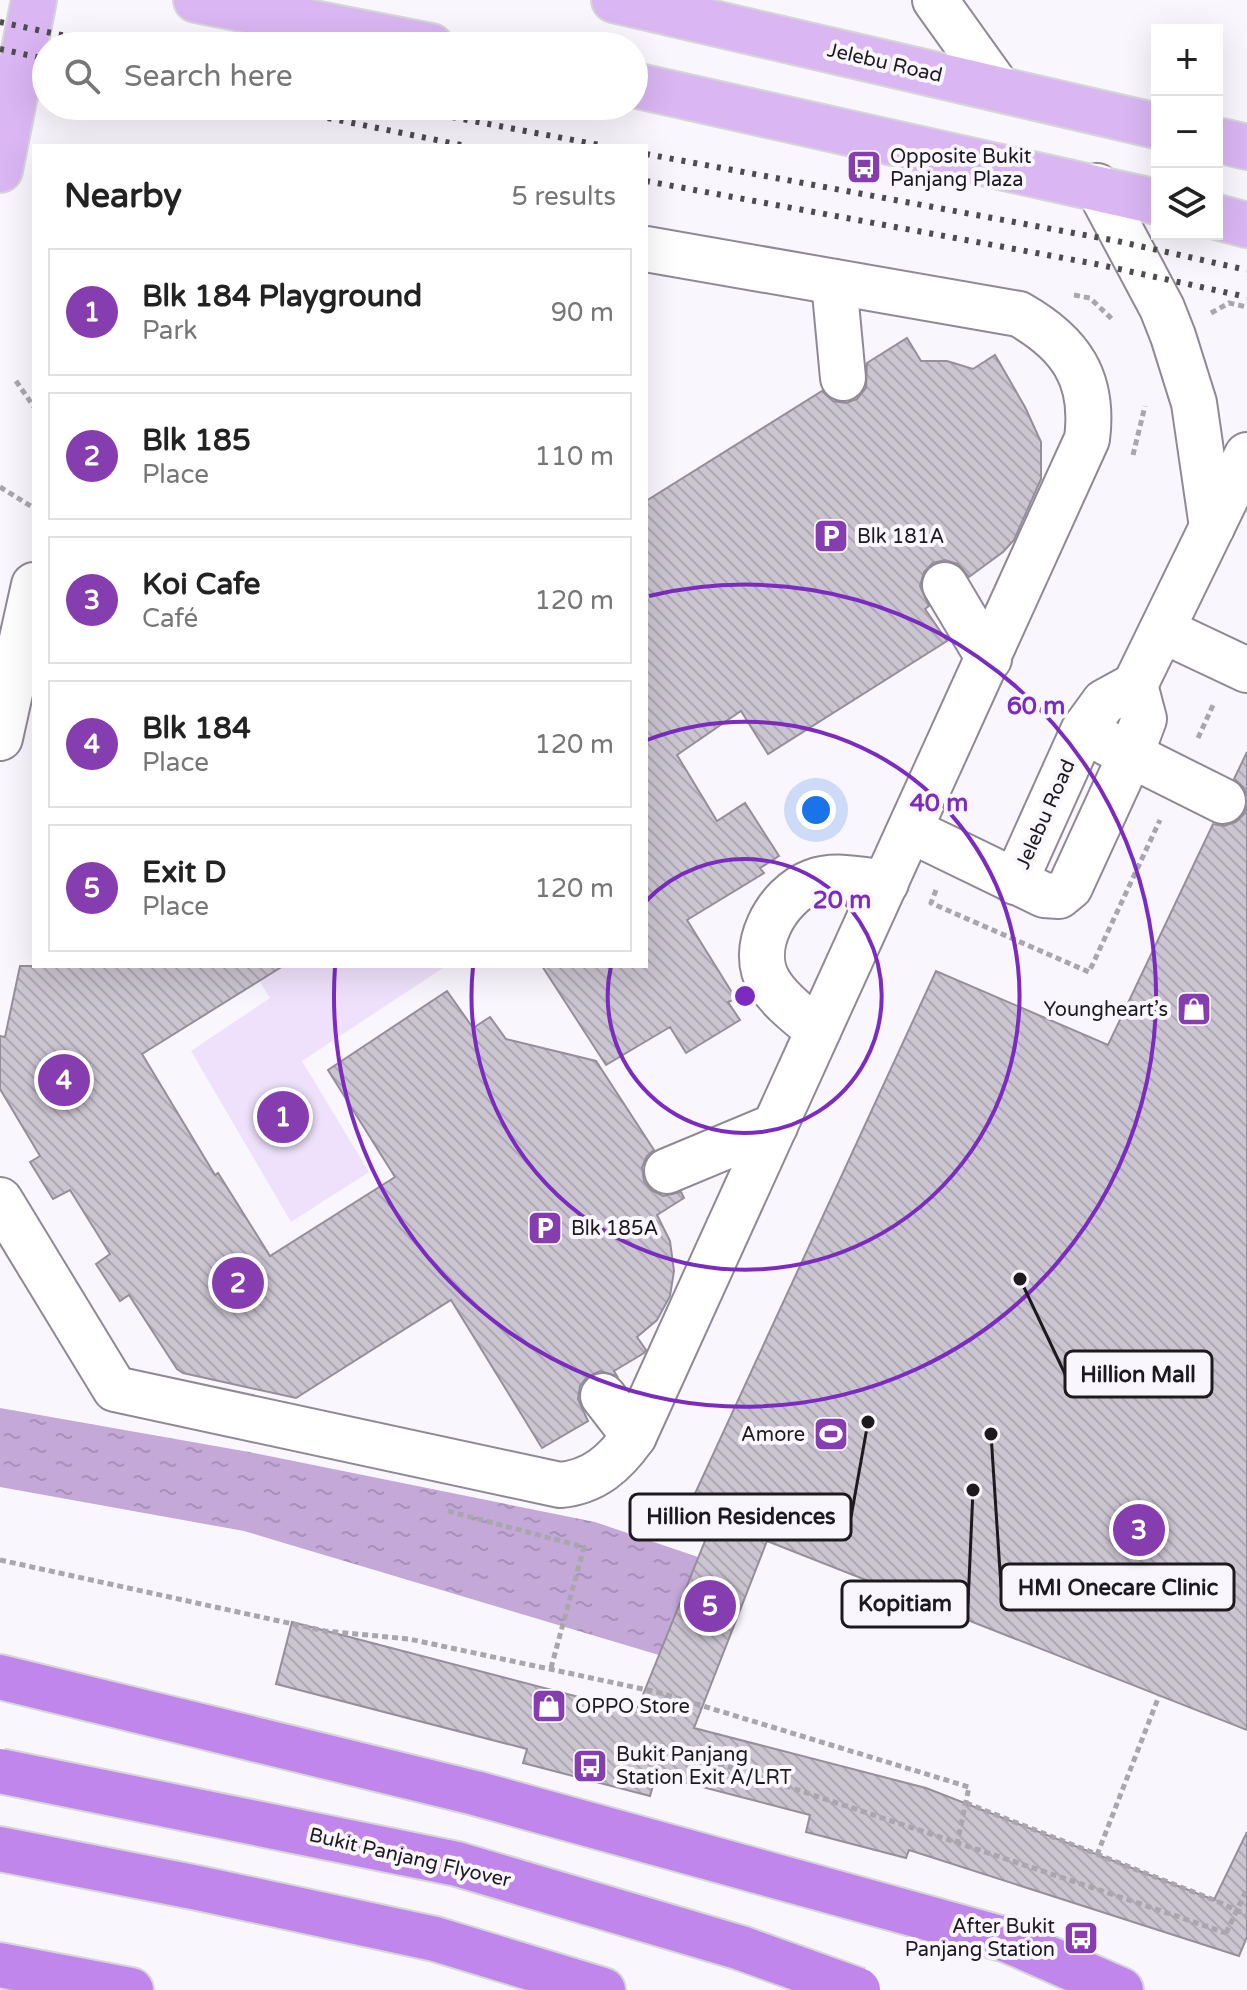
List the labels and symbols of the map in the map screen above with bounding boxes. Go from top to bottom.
street label: Jelebu Road [825,38,945,88]
place label: Opposite Bukit Panjang Plaza [890,145,1032,192]
bus stop icon: Opposite Bukit Panjang Plaza [845,148,883,186]
parking icon: Blk 181A [812,517,850,555]
place label: Blk 181A [857,525,944,549]
text: 60 m [1007,692,1065,721]
street label: Jelebu Road [1011,756,1081,873]
text: 40 m [910,789,968,818]
your location [796,790,836,830]
text: 20 m [813,886,871,915]
centre of rings [731,982,759,1010]
shop icon: Youngheart’s [1175,990,1213,1028]
place label: Youngheart’s [1044,998,1168,1022]
pin: 4 [38,1050,90,1110]
pin: 1 [257,1087,309,1147]
parking icon: Blk 185A [526,1209,564,1247]
place label: Blk 185A [571,1217,658,1241]
pin: 2 [212,1253,264,1313]
callout: Hillion Mall [1065,1351,1212,1397]
text: Hillion Mall [1080,1362,1196,1388]
sports icon: Amore [812,1415,850,1453]
place label: Amore [741,1423,805,1447]
callout: Hillion Residences [630,1494,851,1540]
pin: 3 [1113,1500,1165,1560]
text: Hillion Residences [646,1504,836,1530]
callout: HMI Onecare Clinic [1001,1564,1234,1610]
text: HMI Onecare Clinic [1018,1575,1219,1601]
pin: 5 [684,1576,736,1636]
callout: Kopitiam [842,1581,968,1627]
text: Kopitiam [858,1591,952,1617]
shop icon: OPPO Store [530,1687,568,1725]
place label: OPPO Store [575,1695,690,1719]
place label: Bukit Panjang Station Exit A/LRT [616,1743,792,1790]
bus stop icon: Bukit Panjang Station Exit A/LRT [571,1747,609,1785]
street label: Bukit Panjang Flyover [307,1823,513,1893]
place label: After Bukit Panjang Station [905,1915,1055,1962]
bus stop icon: After Bukit Panjang Station [1062,1919,1100,1957]

